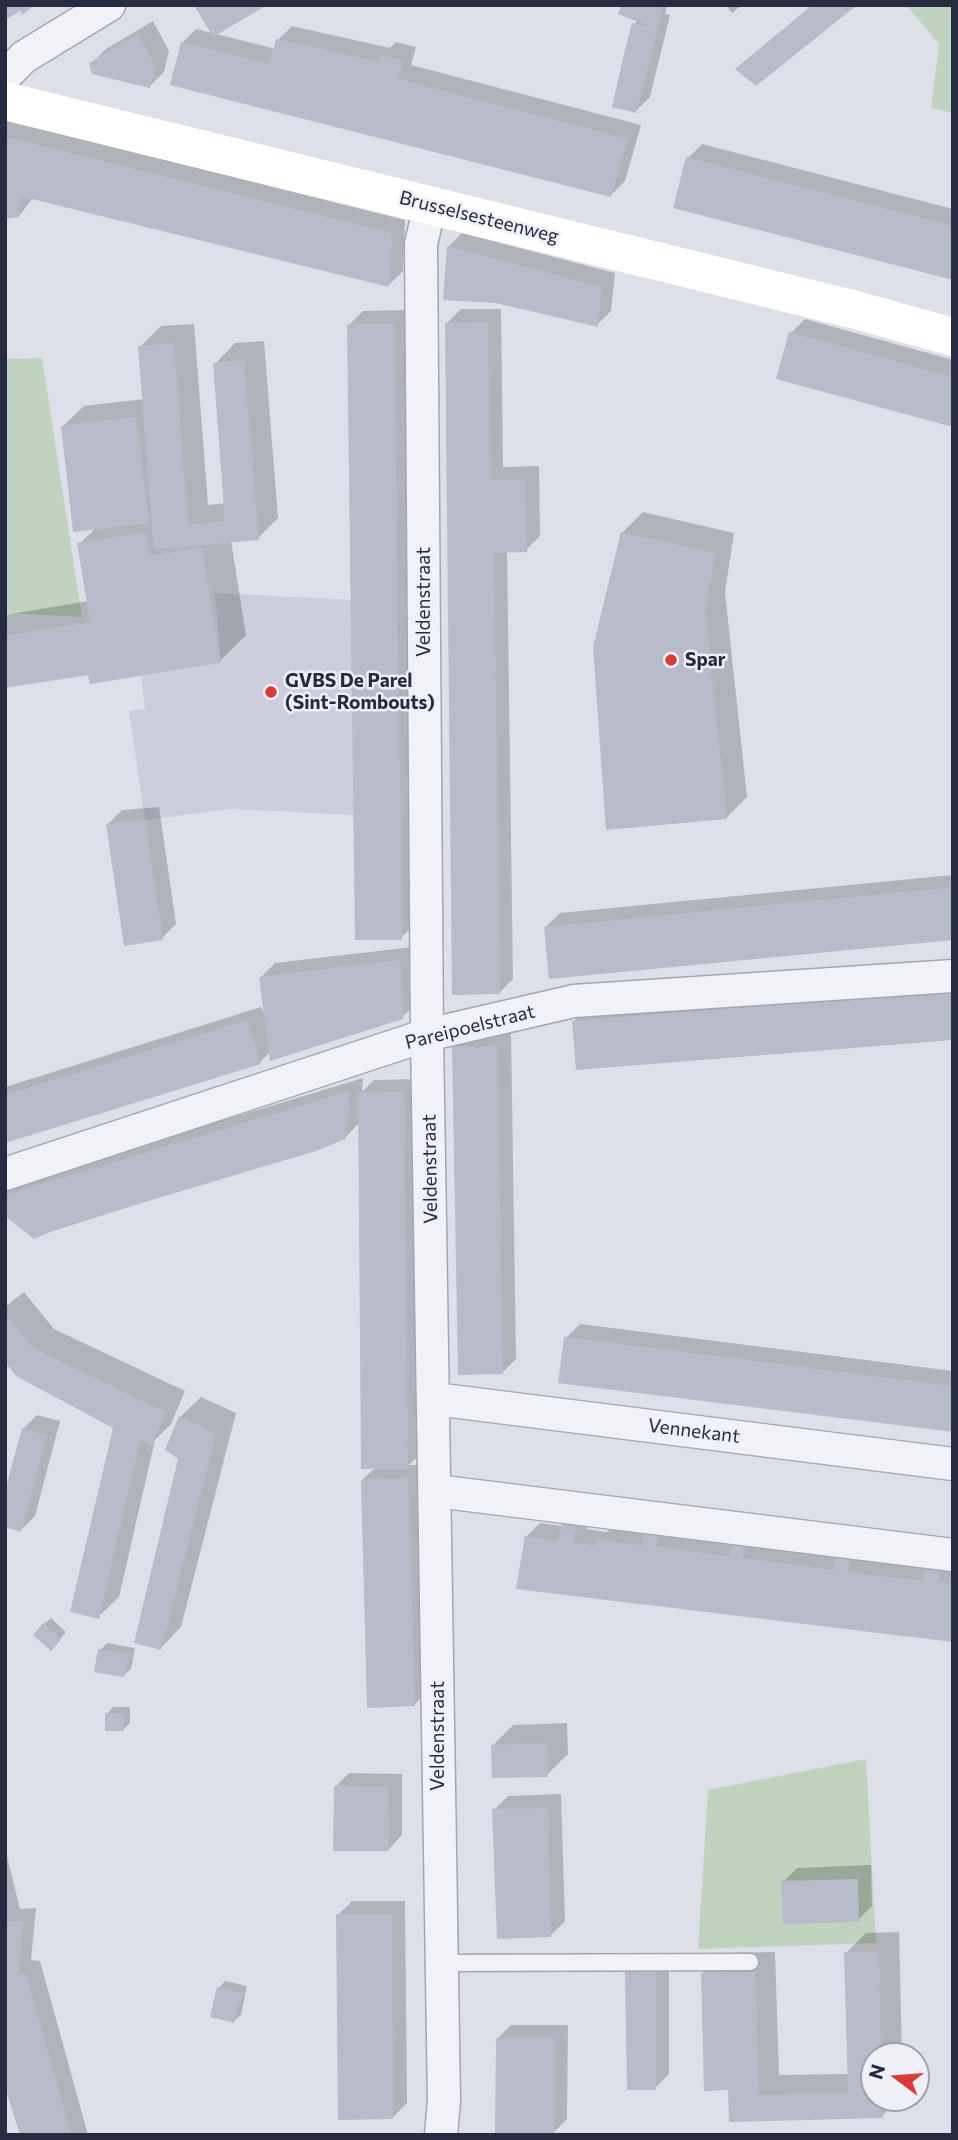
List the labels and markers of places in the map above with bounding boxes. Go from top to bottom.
place label: Spar [685,649,726,671]
marker: Spar [663,652,679,668]
place label: GVBS De Parel (Sint-Rombouts) [285,670,435,714]
marker: GVBS De Parel (Sint-Rombouts) [263,684,279,700]

